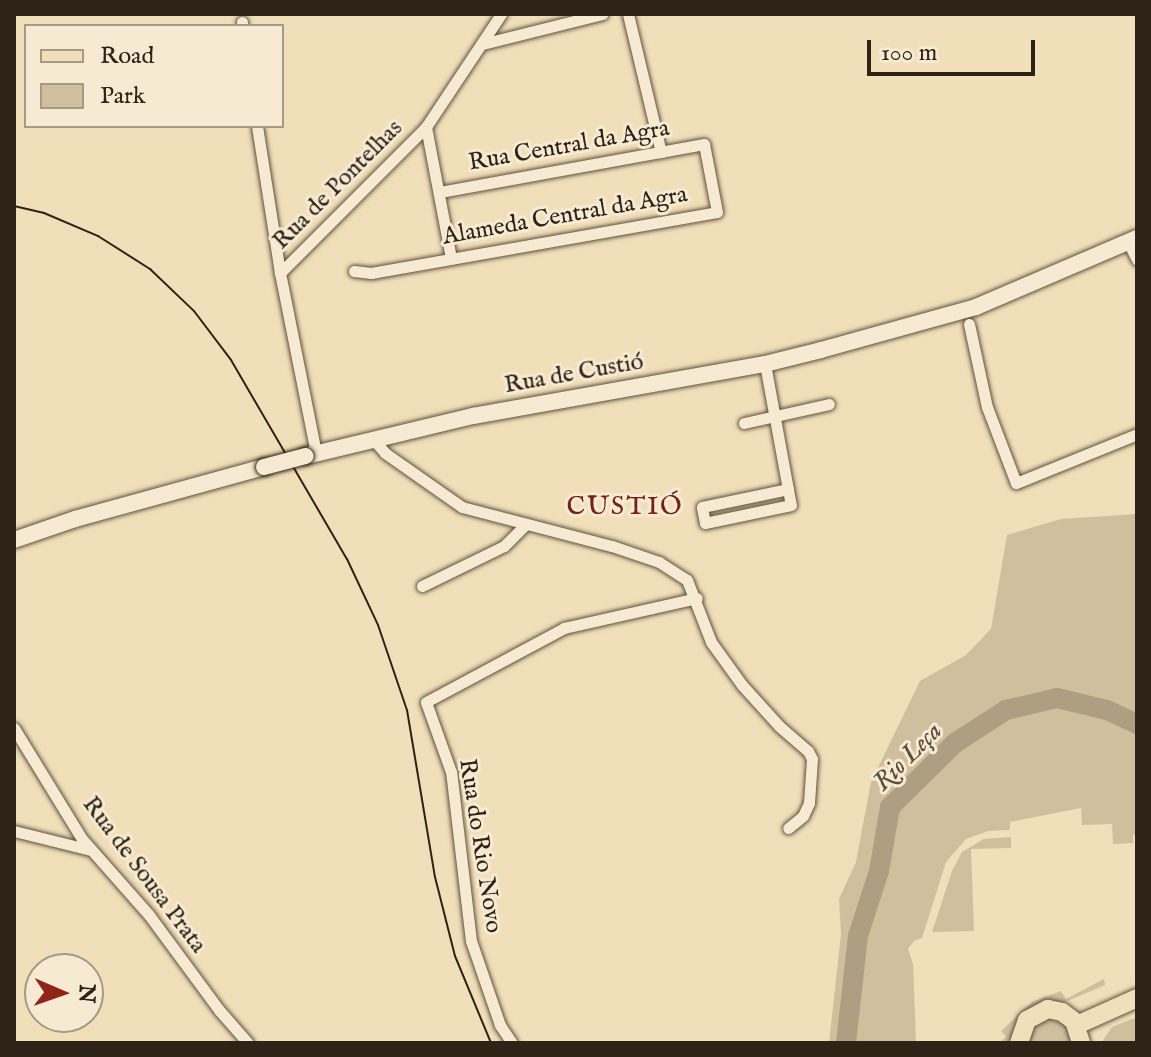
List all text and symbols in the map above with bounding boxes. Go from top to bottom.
legend [24,24,284,128]
scale bar [871,24,1039,74]
text: 100 m [881,38,937,69]
text: Road [100,41,154,72]
text: Park [100,81,146,112]
street label: Rua de Pontelhas [267,114,409,256]
street label: Rua Central da Agra [466,114,672,178]
street label: Alameda Central da Agra [440,180,690,252]
street label: Rua de Custió [502,348,646,400]
district label: CUSTIÓ [566,491,684,523]
water label: Rio Leça [867,716,949,798]
street label: Rua do Rio Novo [452,757,508,935]
street label: Rua de Sousa Prata [76,791,212,959]
north arrow [24,953,104,1033]
text: N [72,984,100,1004]

